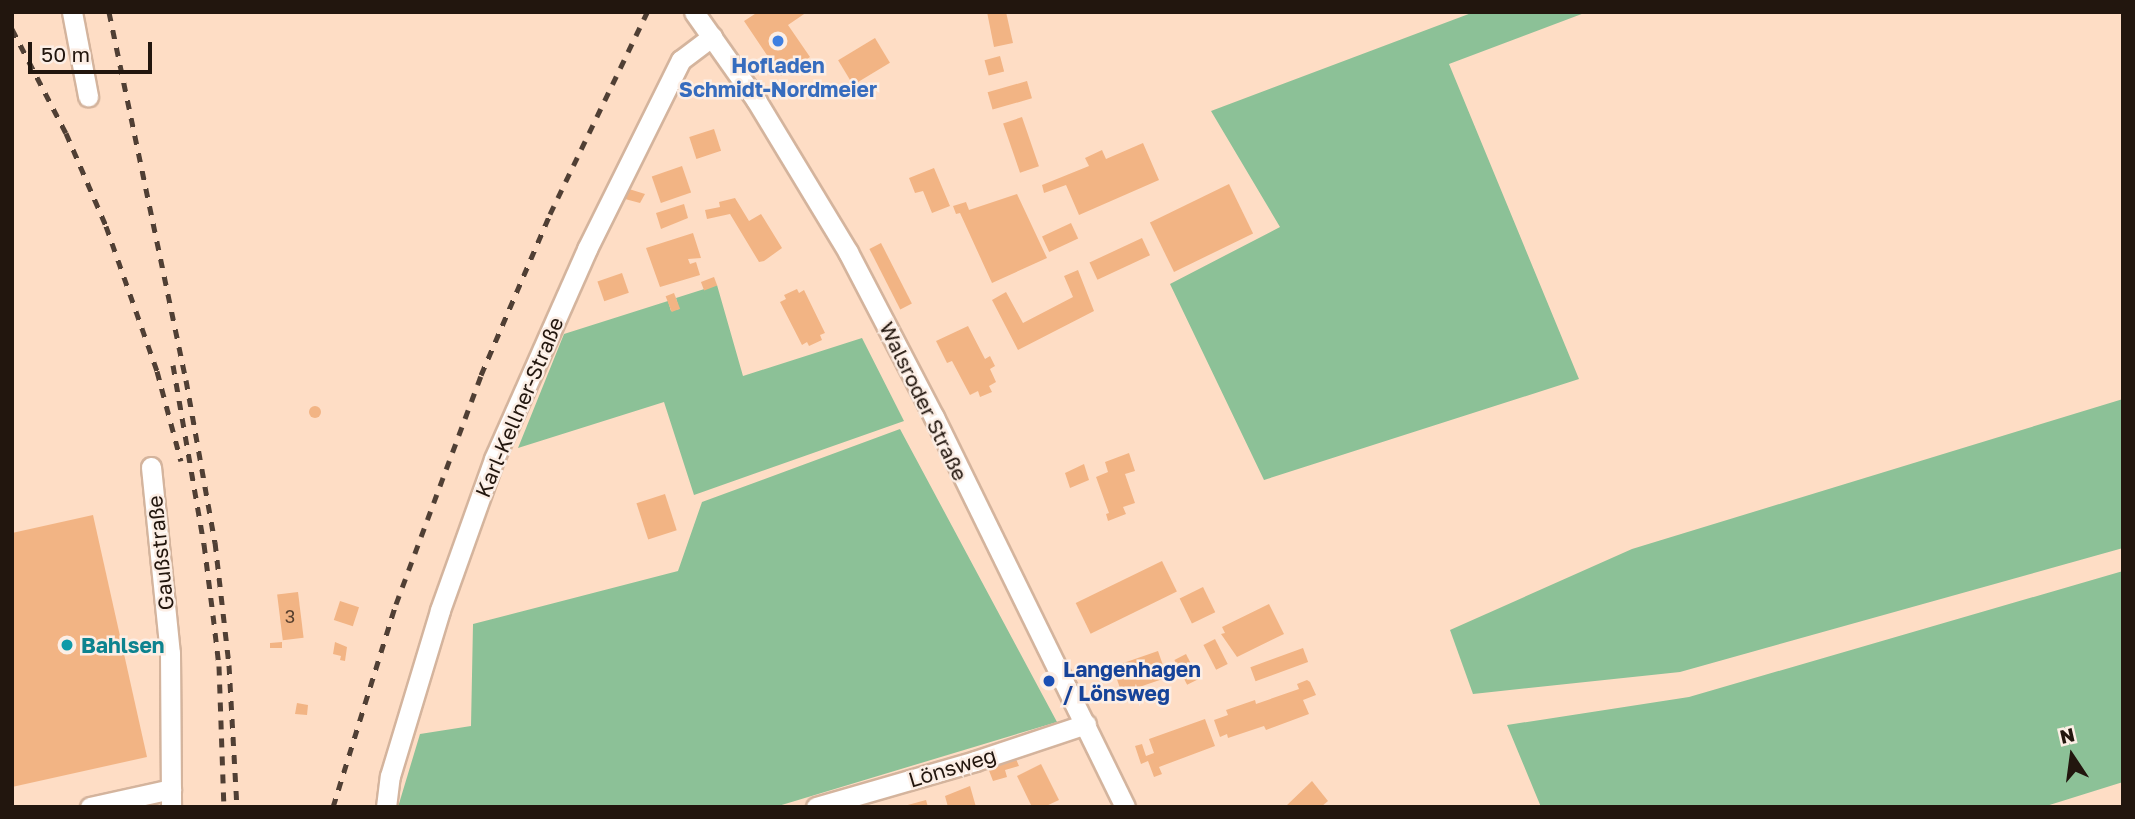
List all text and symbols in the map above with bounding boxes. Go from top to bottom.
scale bar [32,28,156,72]
marker: Hofladen Schmidt-Nordmeier [770,33,786,49]
text: 50 m [41,41,90,67]
place label: Hofladen Schmidt-Nordmeier [679,52,877,102]
street label: Karl-Kellner-Straße [470,313,568,501]
street label: Walsroder Straße [875,317,973,485]
street label: Gaußstraße [141,494,179,612]
house number: 3 [285,605,295,627]
place label: Bahlsen [81,632,165,658]
marker: Bahlsen [59,637,75,653]
place label: Langenhagen / Lönsweg [1063,656,1201,706]
marker: Langenhagen / Lönsweg [1041,673,1057,689]
north arrow [2037,721,2107,791]
text: N [2058,722,2077,748]
street label: Lönsweg [905,742,999,792]

